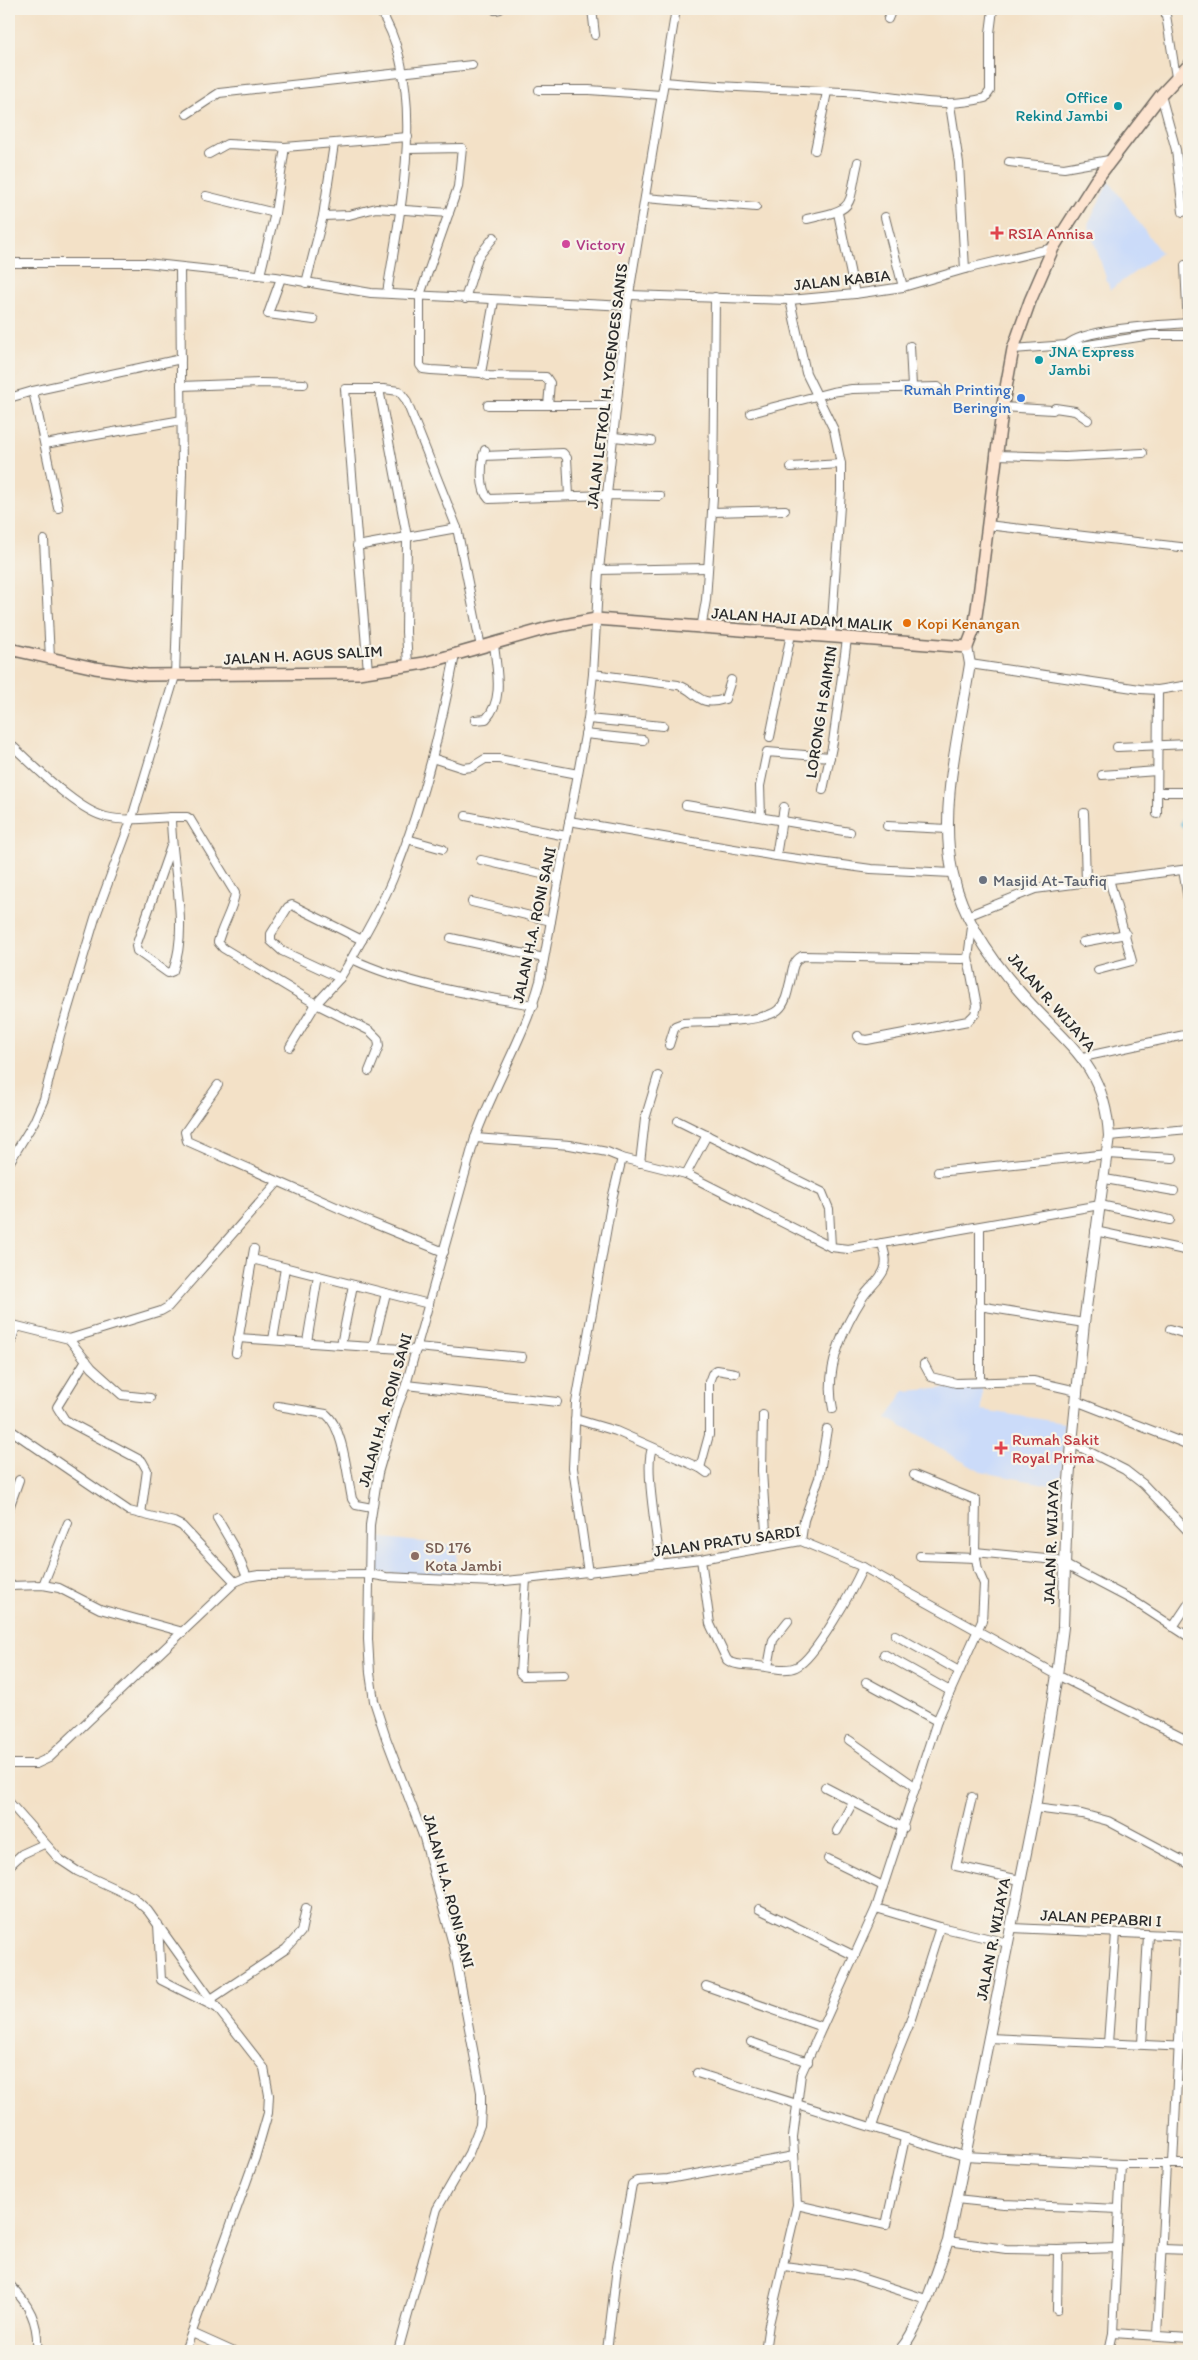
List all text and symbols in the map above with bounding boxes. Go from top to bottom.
place label: Office Rekind Jambi [1016,88,1108,125]
marker: Office Rekind Jambi [1112,100,1124,112]
place label: RSIA Annisa [1008,224,1094,243]
marker: RSIA Annisa [990,226,1004,240]
place label: Victory [576,235,625,254]
marker: Victory [560,238,572,250]
street label: JALAN LETKOL H. YOENOES SANIS [583,262,631,510]
street label: JALAN KABIA [793,265,891,295]
place label: JNA Express Jambi [1049,342,1134,379]
marker: JNA Express Jambi [1033,354,1045,366]
place label: Rumah Printing Beringin [903,380,1012,417]
marker: Rumah Printing Beringin [1015,392,1027,404]
street label: JALAN HAJI ADAM MALIK [711,603,894,635]
place label: Kopi Kenangan [917,614,1020,633]
marker: Kopi Kenangan [901,617,913,629]
street label: JALAN H. AGUS SALIM [223,641,383,669]
street label: LORONG H SAIMIN [801,644,841,780]
street label: JALAN H.A. RONI SANI [508,845,560,1005]
place label: Masjid At-Taufiq [993,871,1107,890]
marker: Masjid At-Taufiq [977,874,989,886]
street label: JALAN R. WIJAYA [1004,949,1100,1055]
street label: JALAN H.A. RONI SANI [354,1331,416,1489]
place label: Rumah Sakit Royal Prima [1012,1430,1099,1467]
marker: Rumah Sakit Royal Prima [994,1441,1008,1455]
street label: JALAN R. WIJAYA [1039,1479,1063,1605]
street label: JALAN PRATU SARDI [652,1521,802,1561]
place label: SD 176 Kota Jambi [425,1538,502,1575]
marker: SD 176 Kota Jambi [409,1550,421,1562]
street label: JALAN H.A. RONI SANI [419,1812,479,1970]
street label: JALAN R. WIJAYA [972,1876,1014,2002]
street label: JALAN PEPABRI I [1040,1905,1162,1931]

